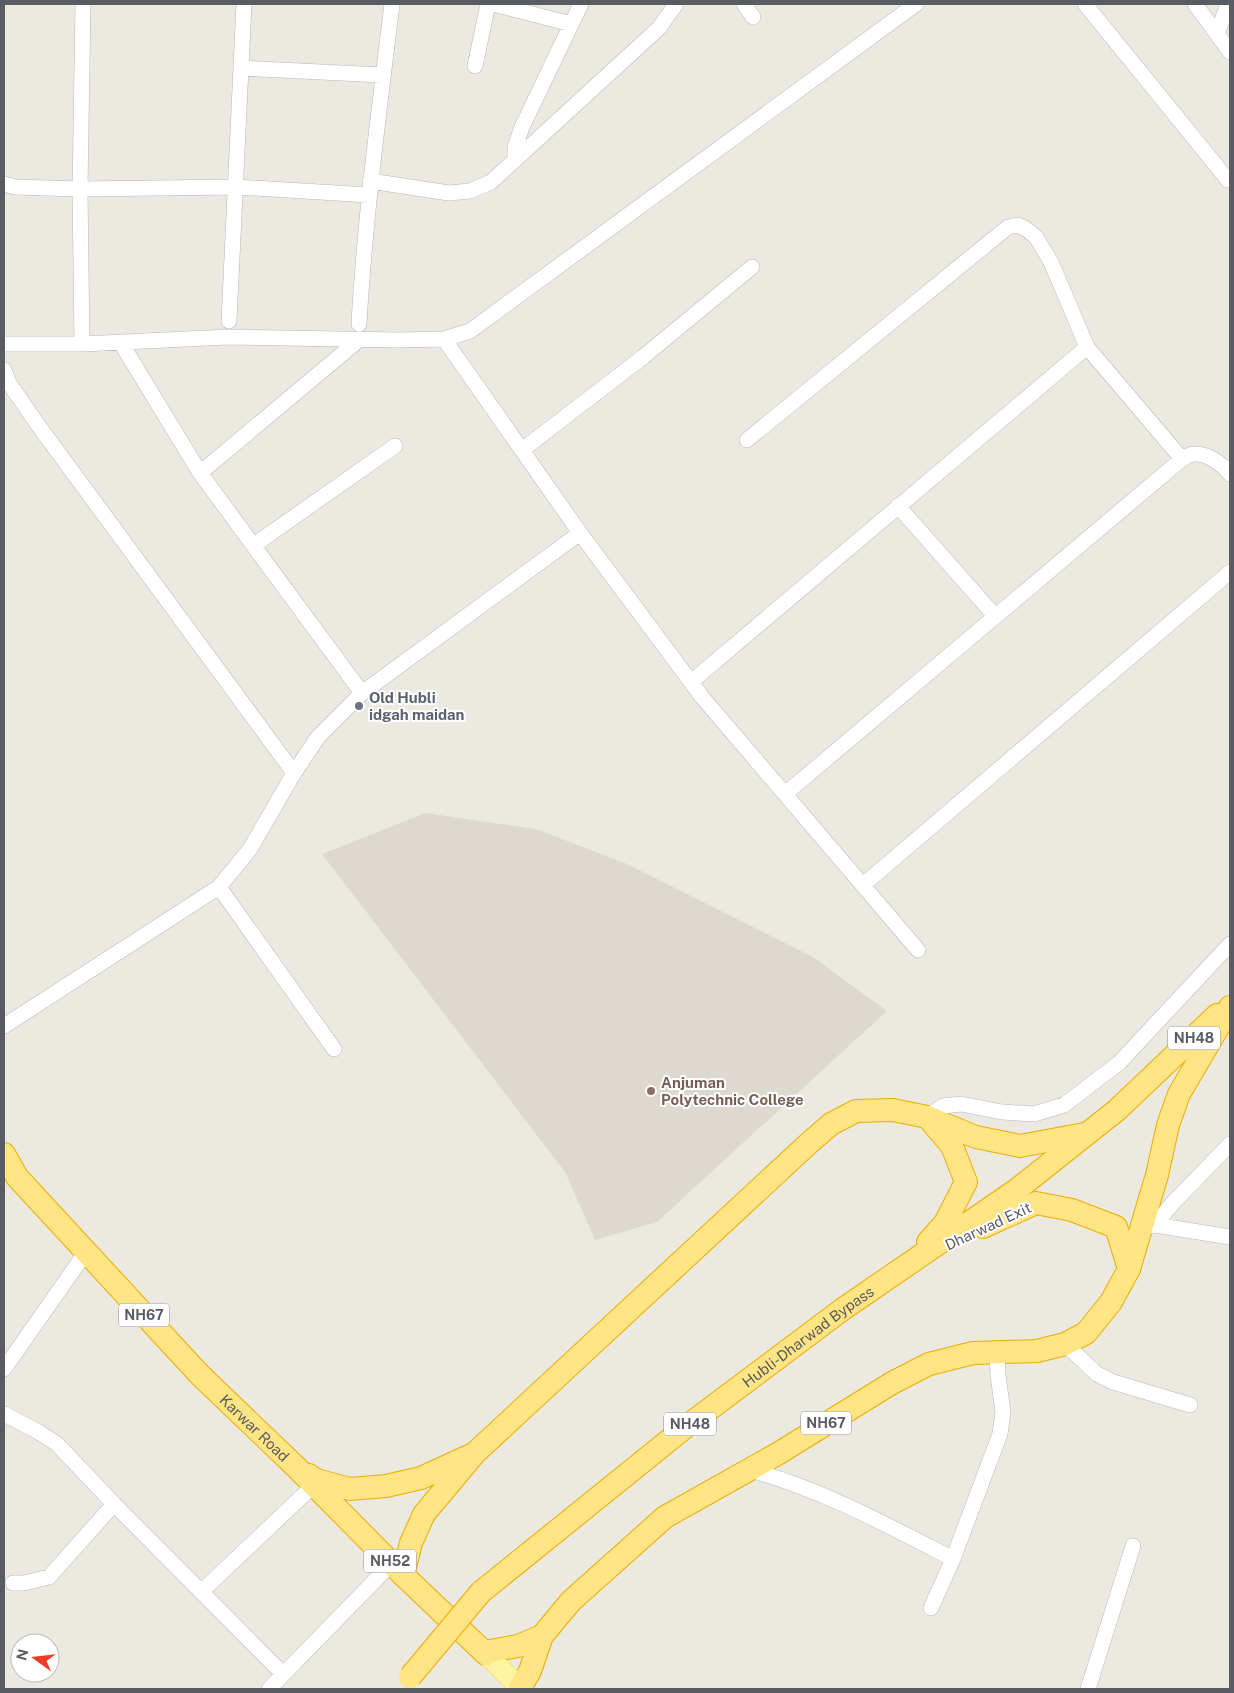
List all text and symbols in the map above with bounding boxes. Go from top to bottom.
place label: Old Hubli idgah maidan [369,689,465,723]
marker: Old Hubli idgah maidan [353,700,365,712]
road number: NH48 [1168,1026,1220,1050]
place label: Anjuman Polytechnic College [661,1074,804,1108]
marker: Anjuman Polytechnic College [645,1085,657,1097]
street label: Dharwad Exit [942,1199,1034,1253]
street label: Hubli-Dharwad Bypass [739,1282,877,1390]
road number: NH67 [119,1304,169,1326]
street label: Karwar Road [217,1390,293,1465]
road number: NH48 [664,1412,716,1436]
road number: NH67 [801,1412,851,1435]
road number: NH52 [364,1550,416,1572]
north arrow [10,1633,60,1683]
text: N [13,1647,32,1662]

